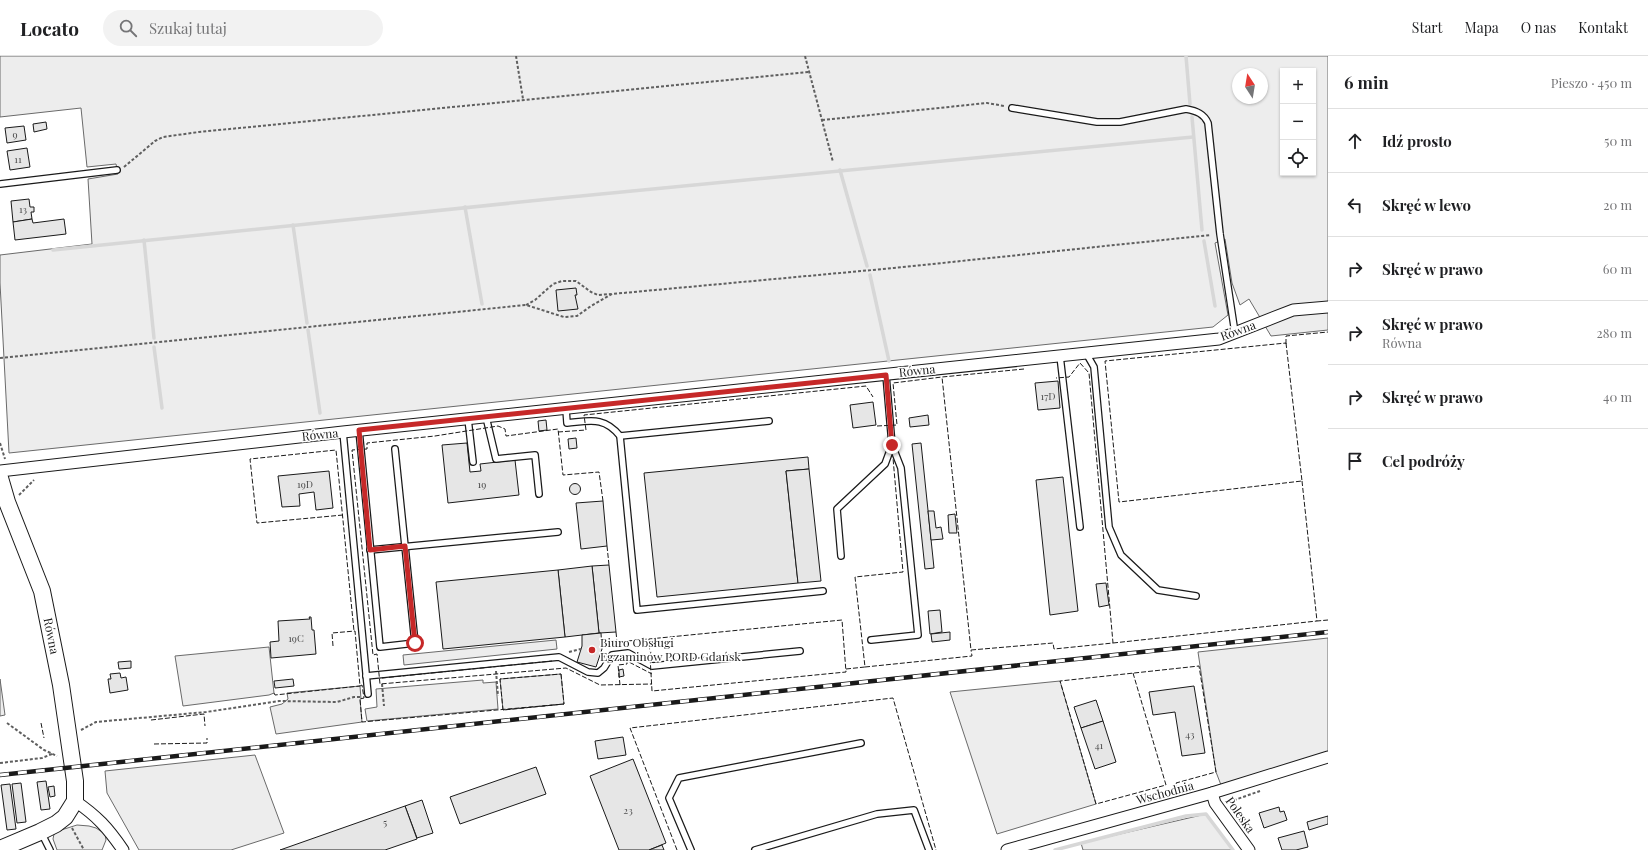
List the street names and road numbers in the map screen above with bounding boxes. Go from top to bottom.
street label: Równa [1218,316,1258,344]
street label: Równa [898,360,936,380]
street label: Równa [301,424,339,444]
street label: Równa [41,616,63,655]
street label: Wschodnia [1133,777,1195,808]
street label: Poleska [1223,793,1259,836]

